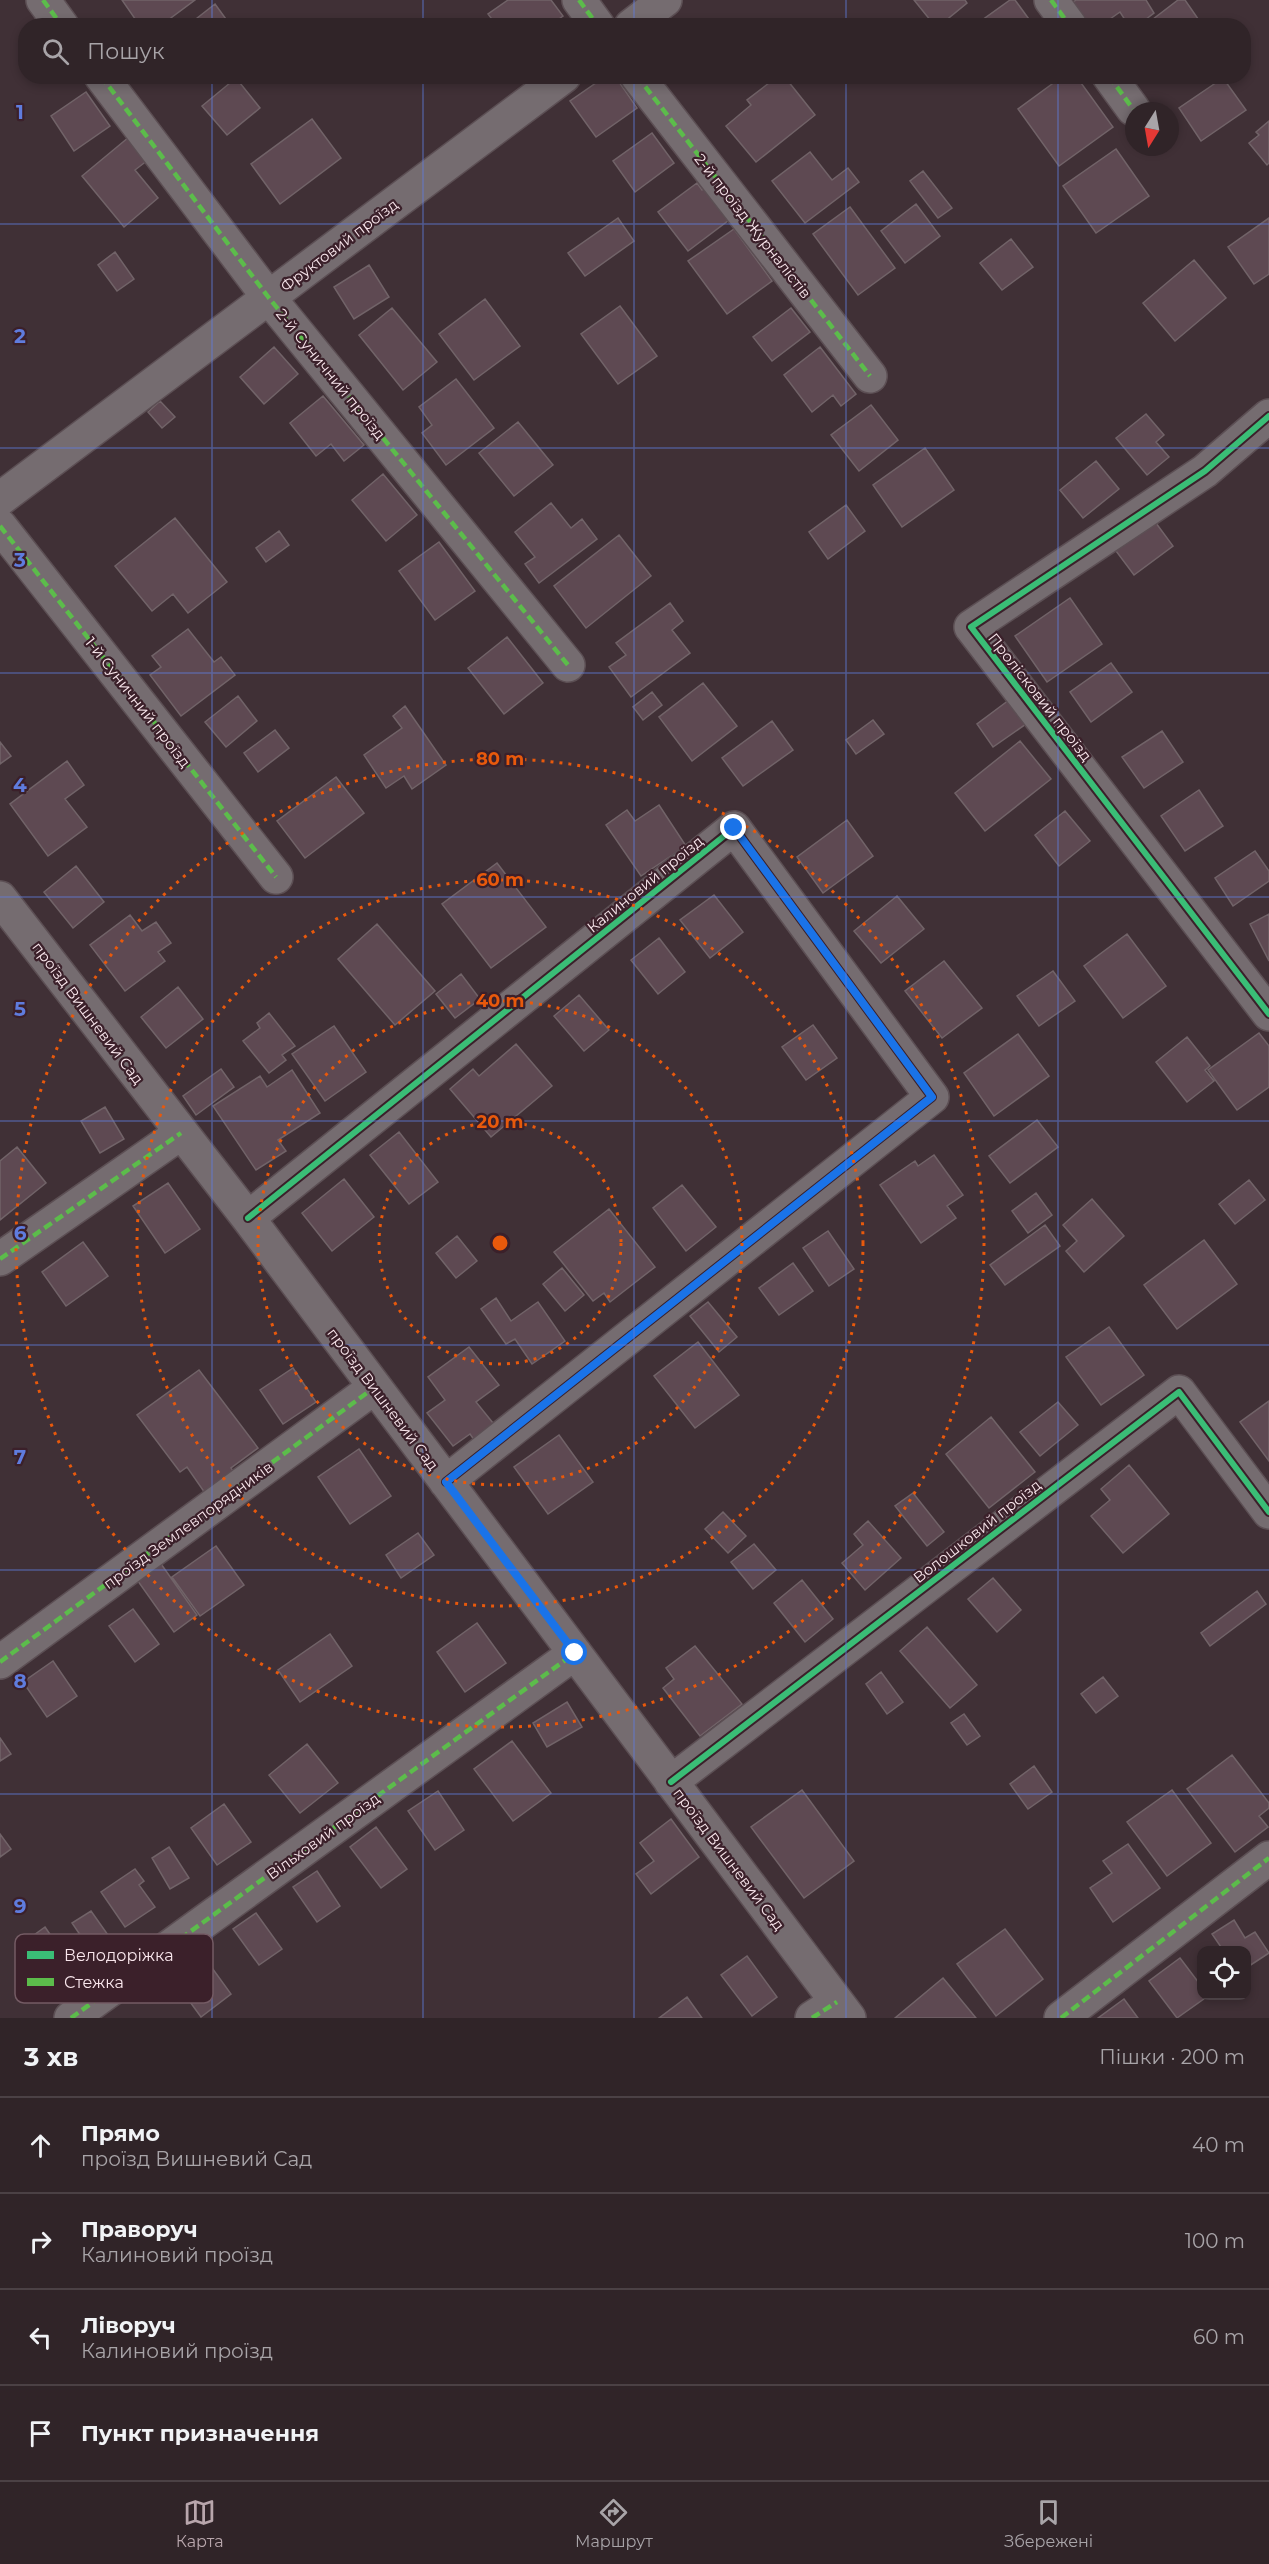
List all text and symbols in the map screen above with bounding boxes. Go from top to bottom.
search box [18,18,1251,84]
icon: search [39,35,72,68]
text: Пошук [87,38,165,65]
text: 1 [16,100,24,124]
north arrow [1125,102,1179,156]
street label: 2-й проїзд Журналістів [691,150,815,302]
street label: Фруктовий проїзд [276,194,402,295]
street label: 2-й Суничний проїзд [272,305,390,444]
text: 2 [14,324,26,348]
text: 3 [13,548,26,572]
street label: Пролісковий проїзд [984,629,1096,765]
street label: 1-й Суничний проїзд [81,633,195,771]
text: 80 m [476,748,524,770]
text: 4 [13,773,27,797]
route end [720,814,746,840]
street label: Калиновий проїзд [583,831,707,937]
text: 60 m [476,869,524,891]
street label: проїзд Вишневий Сад [28,938,148,1088]
text: 40 m [476,990,524,1012]
text: 5 [14,997,26,1021]
text: 20 m [477,1111,523,1133]
text: 6 [14,1221,27,1245]
centre of rings [490,1233,510,1253]
street label: проїзд Вишневий Сад [323,1324,443,1474]
text: 7 [14,1445,26,1469]
street label: проїзд Землевпорядників [100,1457,276,1593]
street label: Волошковий проїзд [909,1475,1045,1587]
route start [561,1639,587,1665]
text: 8 [13,1669,27,1693]
street label: проїзд Вишневий Сад [669,1784,789,1934]
street label: Вільховий проїзд [263,1788,383,1883]
text: 9 [14,1894,26,1918]
legend [15,1934,213,2003]
text: Велодоріжка [64,1946,174,1965]
map controls [1197,1946,1251,2000]
button: locate [1197,1946,1251,2000]
text: Стежка [64,1973,124,1992]
text: 3 хв [24,2041,78,2073]
text: Пішки · 200 m [1099,2045,1245,2069]
text: Прямо [81,2120,160,2147]
icon: ahead [24,2129,57,2162]
text: 40 m [1192,2133,1245,2157]
text: проїзд Вишневий Сад [81,2147,312,2171]
text: Праворуч [81,2216,198,2243]
icon: right [24,2225,57,2258]
text: 100 m [1185,2229,1245,2253]
text: Калиновий проїзд [81,2243,273,2267]
text: Ліворуч [81,2312,176,2339]
icon: left [24,2321,57,2354]
text: 60 m [1193,2325,1245,2349]
text: Калиновий проїзд [81,2339,273,2363]
icon: arrive [24,2417,57,2450]
text: Пункт призначення [81,2420,319,2447]
tab: Карта [176,2496,224,2551]
tab: Маршрут [575,2496,653,2551]
tab: Збережені [1004,2496,1093,2551]

